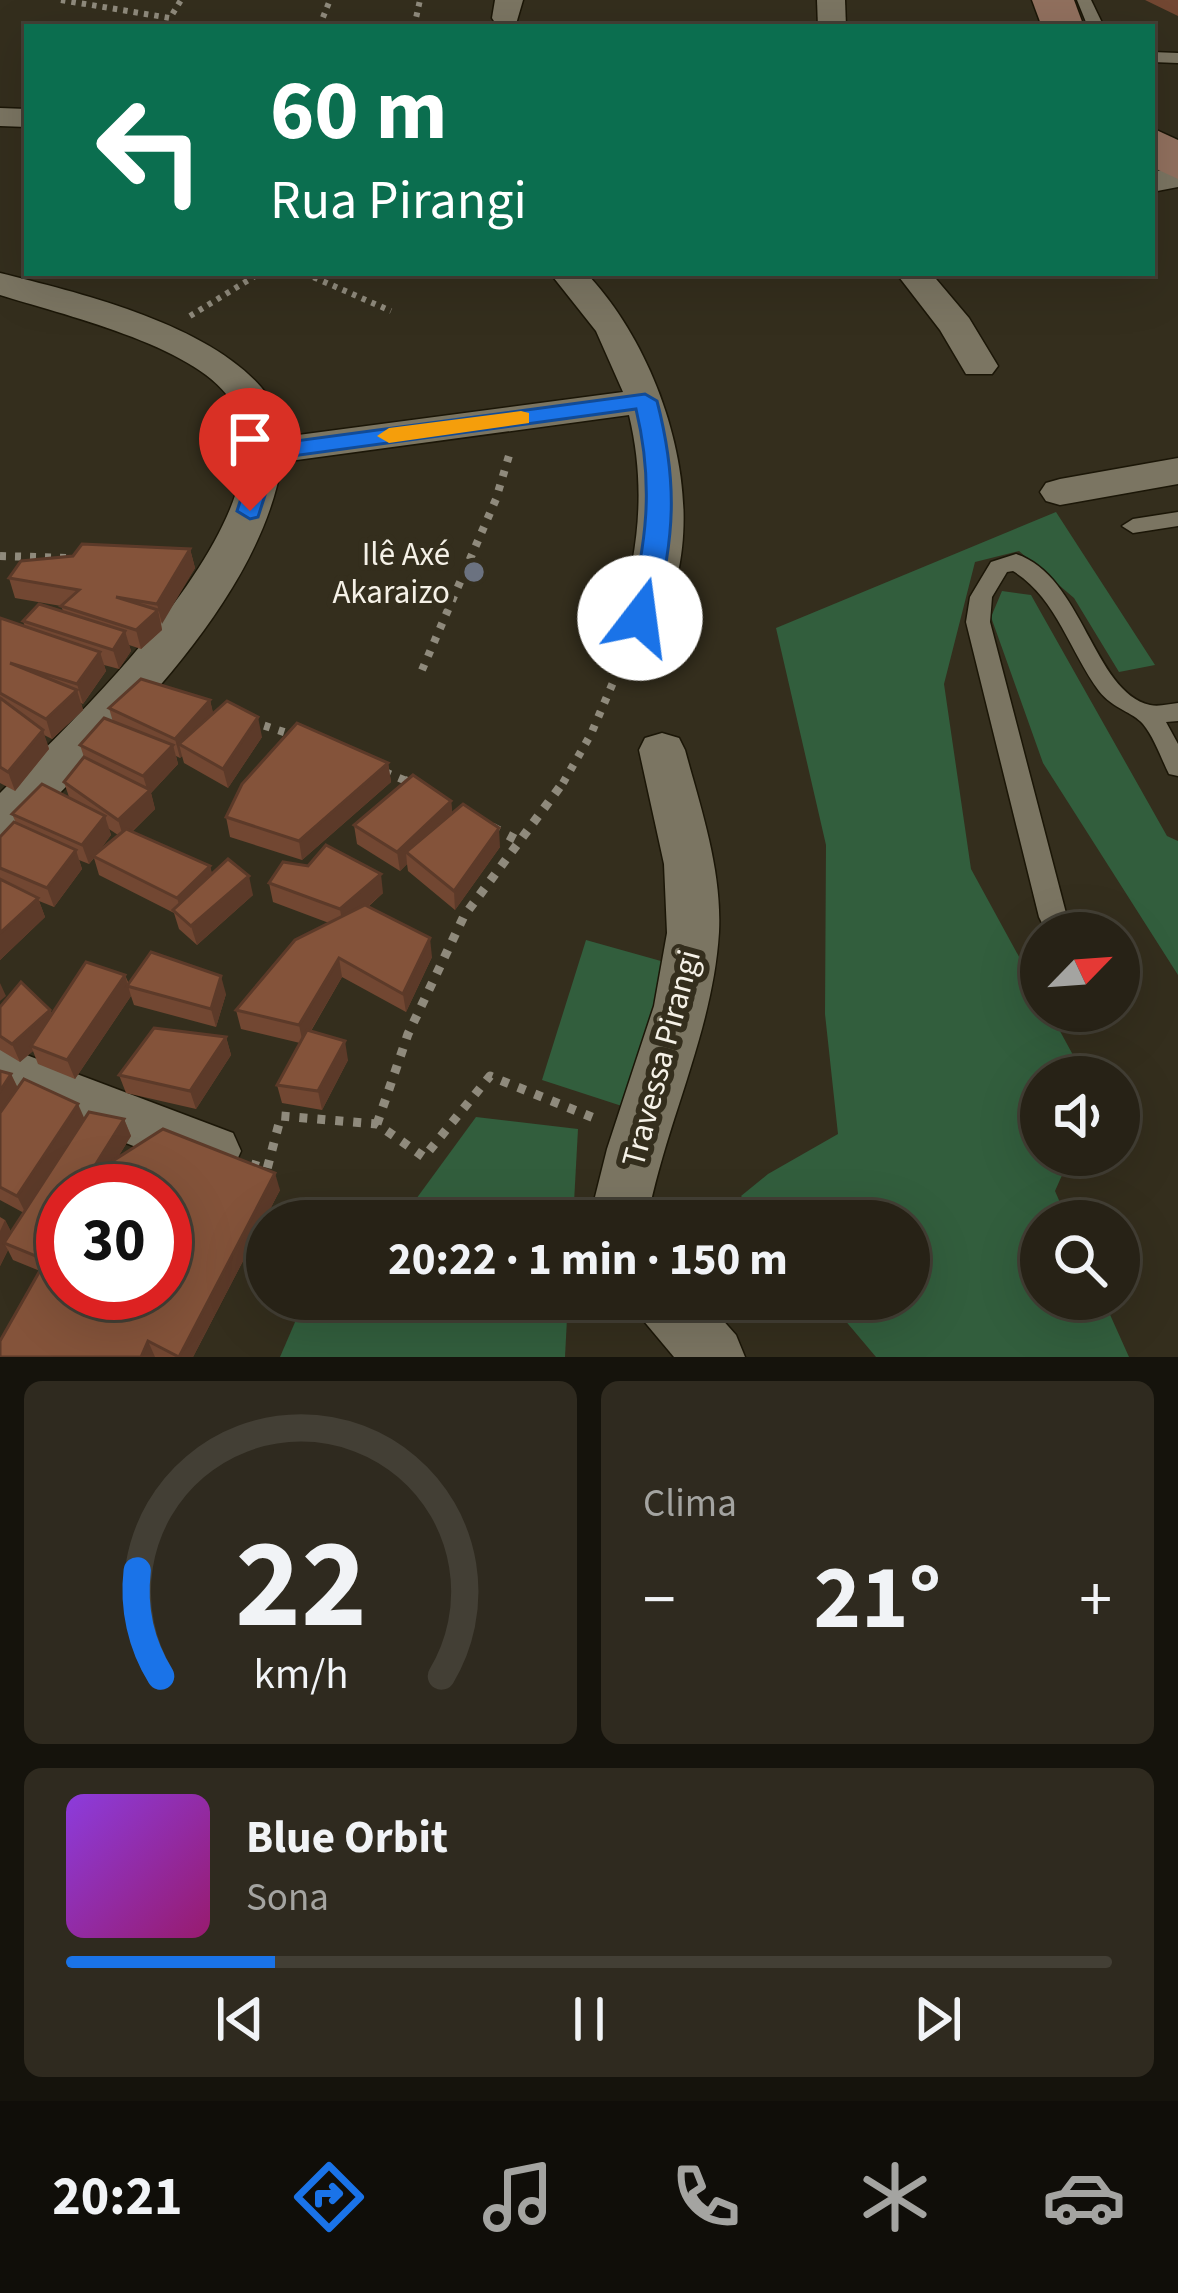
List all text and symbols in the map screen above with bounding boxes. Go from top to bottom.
text: 60 m [270,52,448,172]
icon: left [72,72,228,228]
text: Rua Pirangi [270,163,527,240]
pin [199,388,301,511]
icon: arrive [217,406,283,472]
place label: Ilê Axé Akaraizo [332,531,450,616]
position arrow [577,555,703,681]
marker: Ilê Axé Akaraizo [461,559,487,585]
north arrow [1020,912,1140,1032]
map controls [1020,912,1140,1320]
street label: Travessa Pirangi [610,945,713,1172]
button: sound [1020,1056,1140,1176]
speed limit sign: 30 [36,1164,192,1320]
button: search [1020,1200,1140,1320]
text: 20:22 · 1 min · 150 m [388,1228,788,1292]
text: Clima [643,1476,737,1532]
text: 22 [235,1497,366,1675]
text: 21° [814,1535,941,1663]
text: − [643,1553,676,1647]
text: + [1079,1553,1112,1647]
text: km/h [253,1643,348,1704]
text: Blue Orbit [246,1806,448,1870]
text: Sona [246,1870,329,1926]
icon: previous [207,1986,273,2052]
icon: pause [556,1986,622,2052]
icon: next [905,1986,971,2052]
icon: directions [287,2155,371,2239]
icon: music [476,2155,560,2239]
icon: phone [664,2155,748,2239]
icon: climate [853,2155,937,2239]
icon: car [1042,2155,1126,2239]
text: 20:21 [52,2159,183,2236]

